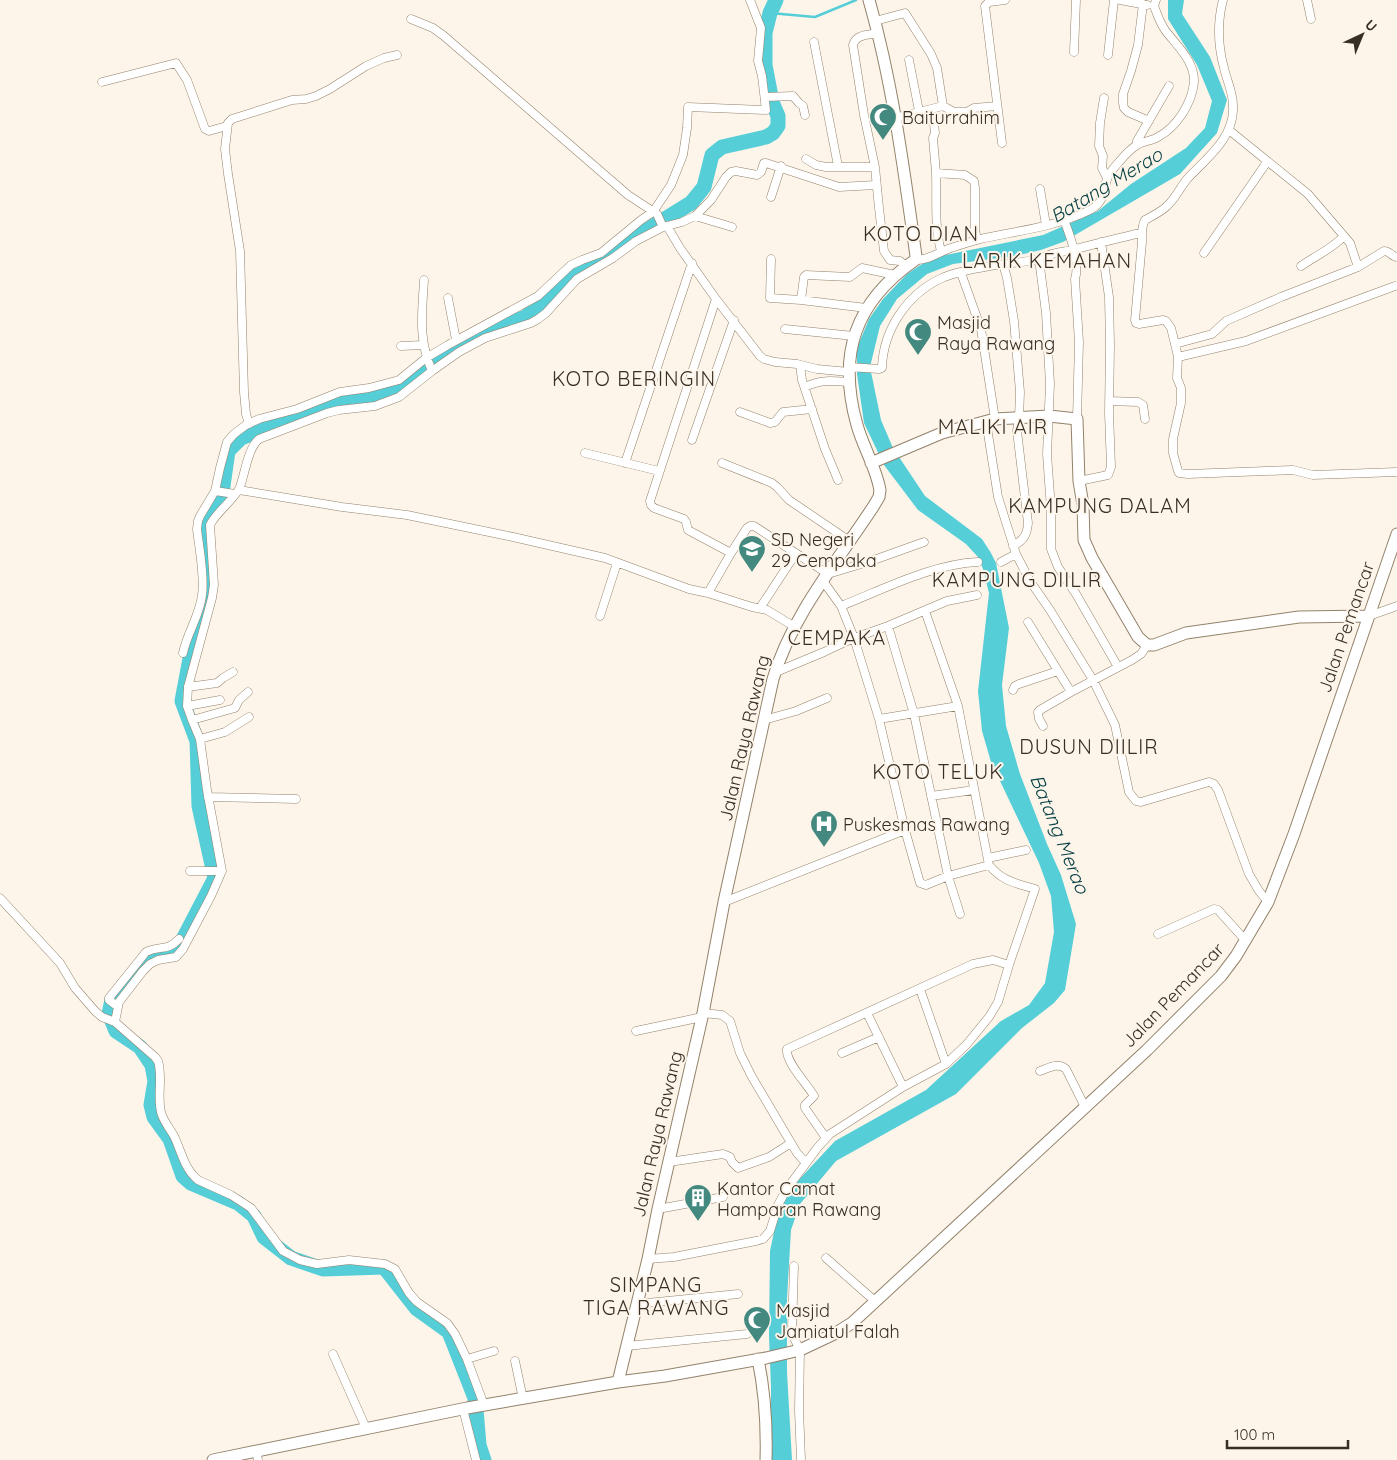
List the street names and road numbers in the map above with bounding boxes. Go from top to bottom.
street label: Jalan Pemancar [1313,558,1379,696]
street label: Jalan Raya Rawang [714,653,774,823]
street label: Jalan Pemancar [1117,938,1229,1052]
street label: Jalan Raya Rawang [627,1049,687,1219]

